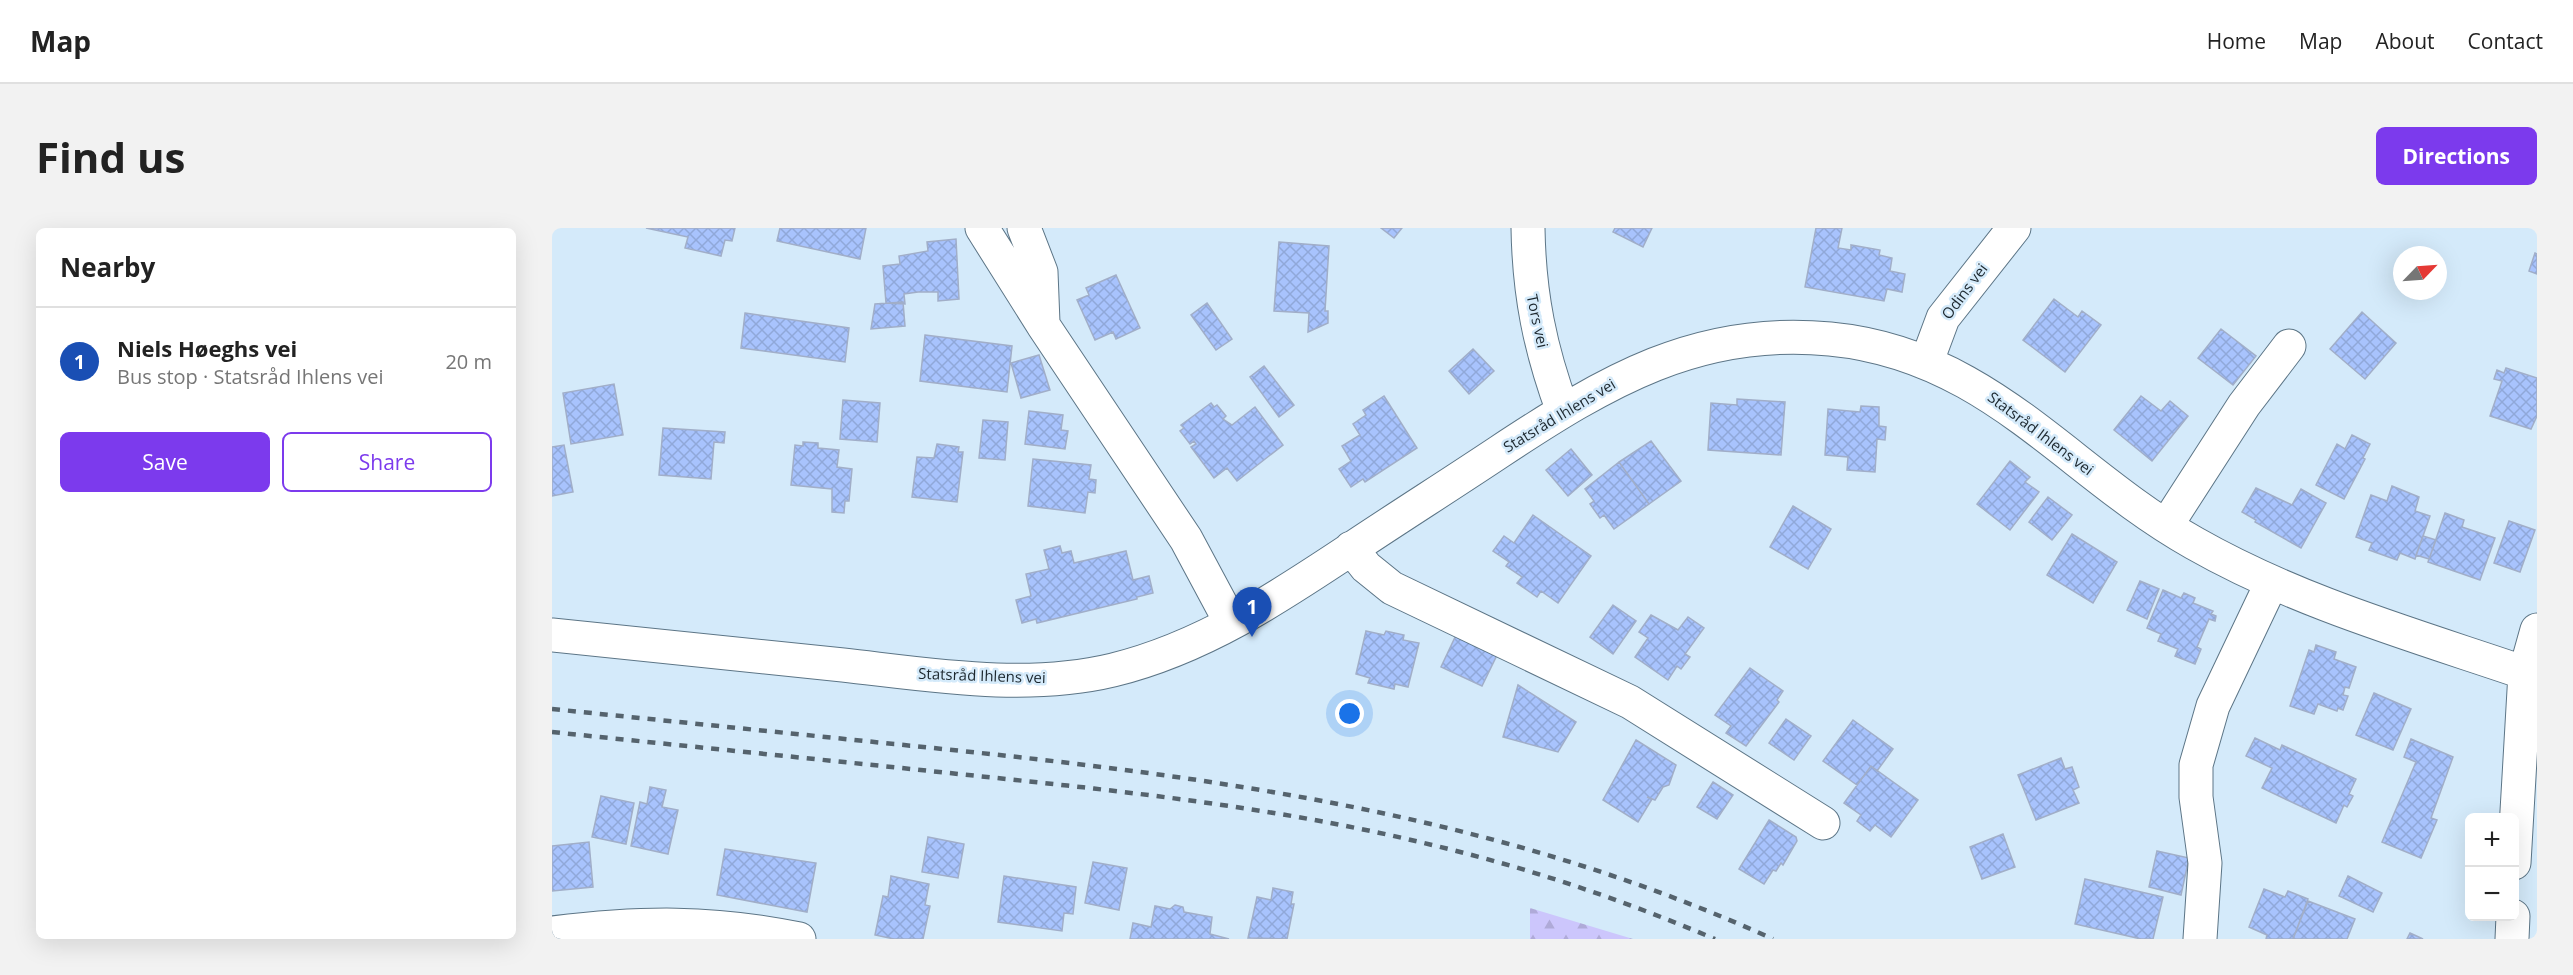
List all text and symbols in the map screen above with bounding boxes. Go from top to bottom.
text: Map [30,22,91,60]
text: Home [2207,27,2266,55]
text: Map [2299,27,2342,55]
text: About [2375,27,2435,55]
text: Contact [2468,27,2543,55]
button: Directions [2376,127,2537,185]
text: Find us [36,128,185,185]
north arrow [2393,246,2447,300]
text: Nearby [60,249,155,285]
street label: Odins vei [1937,259,1991,323]
street label: Tors vei [1523,292,1553,350]
text: Niels Høeghs vei [117,333,297,363]
text: 1 [74,348,85,375]
text: 20 m [445,348,492,375]
text: Bus stop · Statsråd Ihlens vei [117,363,383,390]
street label: Statsråd Ihlens vei [1499,374,1619,456]
street label: Statsråd Ihlens vei [1984,387,2098,479]
button: Save [60,432,270,492]
button: Share [282,432,492,492]
pin: 1 [1232,588,1272,637]
street label: Statsråd Ihlens vei [918,663,1046,687]
your location [1335,699,1364,728]
map controls [2465,813,2519,921]
button: + [2465,813,2519,867]
button: − [2465,867,2519,921]

